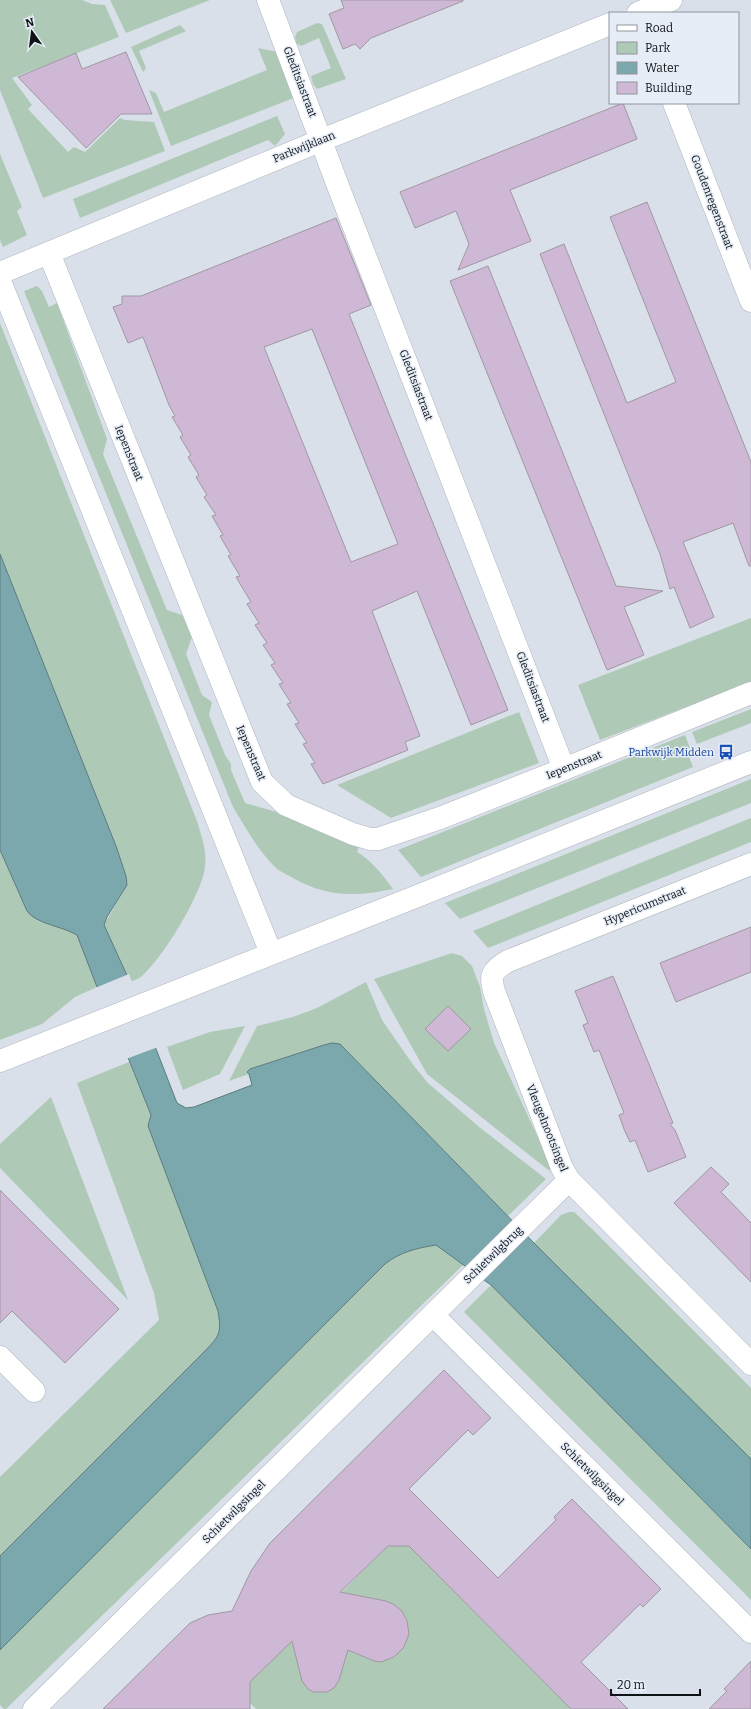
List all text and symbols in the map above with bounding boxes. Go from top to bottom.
north arrow [12,12,52,52]
legend [609,12,739,104]
text: N [24,15,36,30]
text: Road [645,21,673,35]
text: Park [645,41,671,55]
street label: Gleditsiastraat [280,45,320,119]
text: Water [645,61,680,75]
text: Building [645,81,692,95]
street label: Parkwijklaan [271,129,337,165]
street label: Goudenregenstraat [688,153,736,251]
street label: Gleditsiastraat [396,348,436,422]
street label: Iepenstraat [112,423,146,483]
street label: Gleditsiastraat [513,650,553,724]
street label: Iepenstraat [233,723,269,783]
bus stop icon: Parkwijk Midden [717,743,735,761]
place label: Parkwijk Midden [628,746,714,759]
street label: Iepenstraat [544,748,604,782]
street label: Hypericumstraat [602,884,688,928]
street label: Vleugelnootsingel [524,1083,570,1173]
street label: Schietwilgbrug [461,1223,525,1287]
street label: Schietwilgsingel [558,1440,626,1508]
street label: Schietwilgsingel [200,1478,268,1546]
scale bar [611,1671,700,1697]
text: 20 m [617,1678,646,1692]

